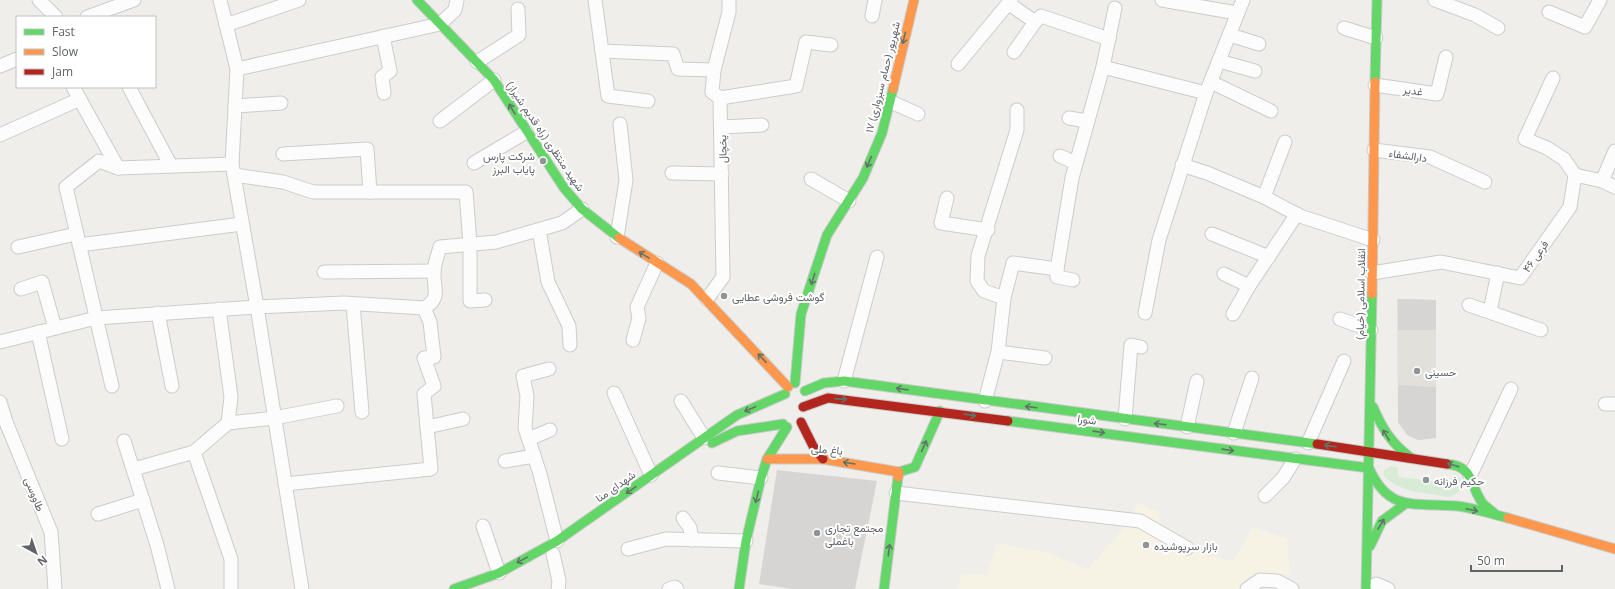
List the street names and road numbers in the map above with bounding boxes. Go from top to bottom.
street label: ۱۷ شهریور (حمام سبزواری) [861,19,904,135]
street label: شهید منتظری (راه قدیم شیراز) [503,78,589,195]
street label: غدیر [1401,81,1424,99]
street label: یخچال [714,135,731,163]
street label: دارالشفاء [1388,145,1428,165]
street label: فرعی ۴۶ [1519,237,1551,275]
street label: انقلاب اسلامی (خیام) [1352,248,1369,340]
street label: شورا [1076,410,1098,428]
street label: باغ ملی [810,440,843,459]
street label: شهدای منا [592,467,638,505]
street label: طاووسی [21,475,49,513]

